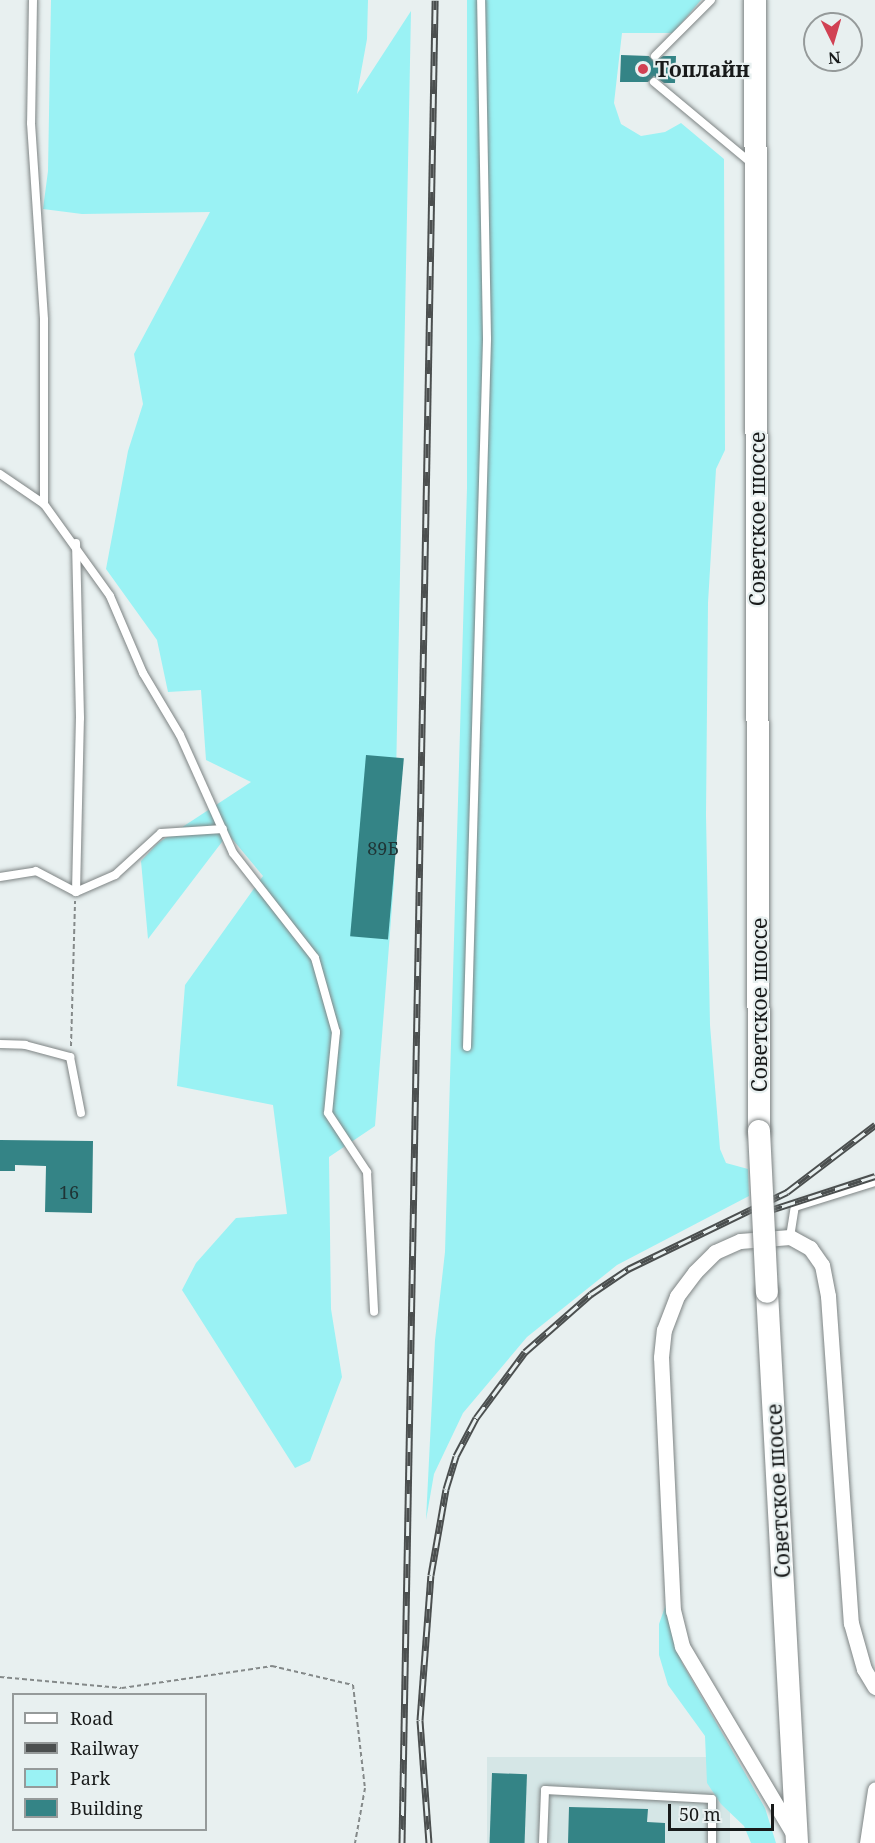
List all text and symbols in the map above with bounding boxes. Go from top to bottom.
north arrow [803,12,863,72]
text: N [827,46,842,69]
place label: Топлайн [655,56,750,82]
marker: Топлайн [636,62,650,76]
street label: Советское шоссе [744,432,770,606]
house number: 89Б [367,837,399,859]
street label: Советское шоссе [746,918,772,1092]
house number: 16 [59,1181,79,1203]
street label: Советское шоссе [761,1403,795,1579]
legend [12,1693,207,1831]
text: Road [70,1706,113,1730]
text: Railway [70,1736,139,1760]
text: Park [70,1766,110,1790]
scale bar [671,1792,778,1830]
text: Building [70,1796,143,1820]
text: 50 m [679,1802,721,1826]

